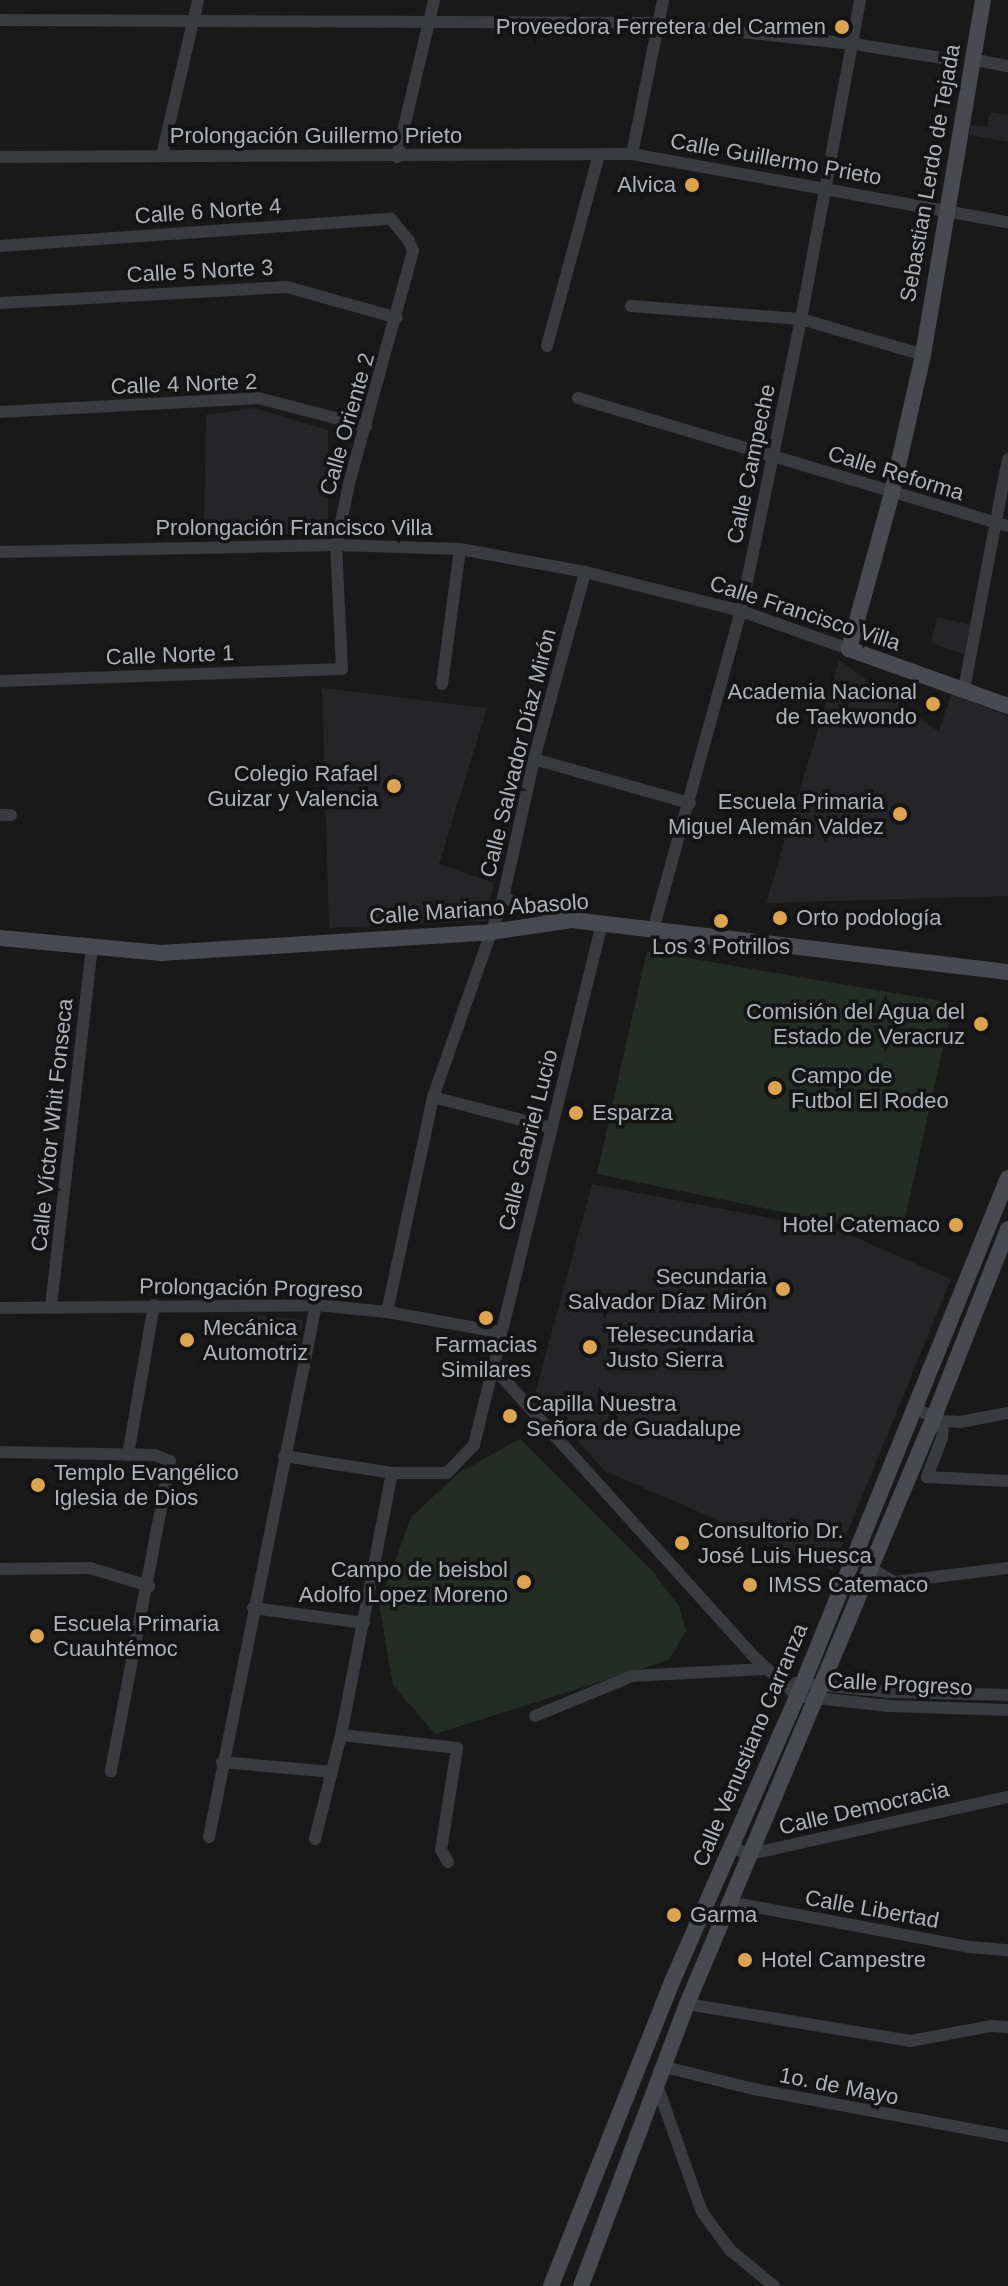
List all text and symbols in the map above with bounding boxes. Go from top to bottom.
place label: Proveedora Ferretera del Carmen [496,14,826,40]
marker: Proveedora Ferretera del Carmen [833,18,851,36]
street label: Sebastian Lerdo de Tejada [894,42,966,304]
street label: Prolongación Guillermo Prieto [170,123,462,149]
street label: Calle Guillermo Prieto [668,127,884,191]
place label: Alvica [617,172,676,198]
marker: Alvica [683,176,701,194]
street label: Calle 6 Norte 4 [134,193,282,229]
street label: Calle 5 Norte 3 [126,254,274,288]
street label: Calle Oriente 2 [314,350,380,498]
street label: Calle 4 Norte 2 [110,368,258,400]
street label: Calle Campeche [721,382,781,546]
street label: Calle Reforma [825,440,967,506]
street label: Prolongación Francisco Villa [155,515,433,541]
street label: Calle Francisco Villa [706,570,904,656]
street label: Calle Salvador Díaz Mirón [474,626,562,880]
street label: Calle Norte 1 [105,640,235,670]
place label: Academia Nacional de Taekwondo [727,678,917,730]
marker: Academia Nacional de Taekwondo [924,695,942,713]
place label: Colegio Rafael Guizar y Valencia [207,760,378,812]
marker: Colegio Rafael Guizar y Valencia [385,777,403,795]
place label: Escuela Primaria Miguel Alemán Valdez [667,788,884,840]
marker: Escuela Primaria Miguel Alemán Valdez [891,805,909,823]
street label: Calle Mariano Abasolo [368,888,590,930]
place label: Orto podología [796,905,942,931]
marker: Orto podología [771,909,789,927]
marker: Los 3 Potrillos [712,912,730,930]
place label: Los 3 Potrillos [652,934,790,960]
street label: Calle Víctor Whit Fonseca [26,997,78,1253]
place label: Comisión del Agua del Estado de Veracruz [745,998,965,1050]
marker: Comisión del Agua del Estado de Veracruz [972,1015,990,1033]
street label: Calle Gabriel Lucio [493,1047,563,1233]
place label: Campo de Futbol El Rodeo [791,1062,949,1114]
marker: Campo de Futbol El Rodeo [766,1079,784,1097]
place label: Esparza [592,1100,673,1126]
marker: Esparza [567,1104,585,1122]
place label: Hotel Catemaco [782,1212,940,1238]
marker: Hotel Catemaco [947,1216,965,1234]
place label: Secundaria Salvador Díaz Mirón [568,1263,767,1314]
street label: Prolongación Progreso [139,1273,363,1303]
marker: Secundaria Salvador Díaz Mirón [774,1280,792,1298]
marker: Farmacias Similares [477,1309,495,1327]
place label: Mecánica Automotriz [203,1314,308,1366]
place label: Telesecundaria Justo Sierra [606,1321,754,1372]
marker: Mecánica Automotriz [178,1331,196,1349]
place label: Farmacias Similares [435,1331,537,1382]
marker: Telesecundaria Justo Sierra [581,1338,599,1356]
place label: Capilla Nuestra Señora de Guadalupe [526,1390,741,1442]
marker: Capilla Nuestra Señora de Guadalupe [501,1407,519,1425]
place label: Templo Evangélico Iglesia de Dios [54,1459,239,1510]
marker: Templo Evangélico Iglesia de Dios [29,1476,47,1494]
place label: Consultorio Dr. José Luis Huesca [698,1517,872,1568]
marker: Consultorio Dr. José Luis Huesca [673,1534,691,1552]
place label: Campo de beisbol Adolfo Lopez Moreno [299,1556,508,1608]
place label: IMSS Catemaco [768,1572,928,1598]
marker: Campo de beisbol Adolfo Lopez Moreno [515,1573,533,1591]
marker: IMSS Catemaco [739,1574,761,1596]
place label: Escuela Primaria Cuauhtémoc [53,1610,219,1662]
street label: Calle Venustiano Carranza [687,1619,813,1871]
marker: Escuela Primaria Cuauhtémoc [28,1627,46,1645]
street label: Calle Progreso [827,1667,973,1701]
street label: Calle Democracia [776,1776,952,1840]
street label: Calle Libertad [803,1884,941,1934]
place label: Garma [690,1902,757,1928]
marker: Garma [665,1906,683,1924]
place label: Hotel Campestre [761,1947,926,1973]
marker: Hotel Campestre [736,1951,754,1969]
street label: 1o. de Mayo [777,2061,901,2111]

